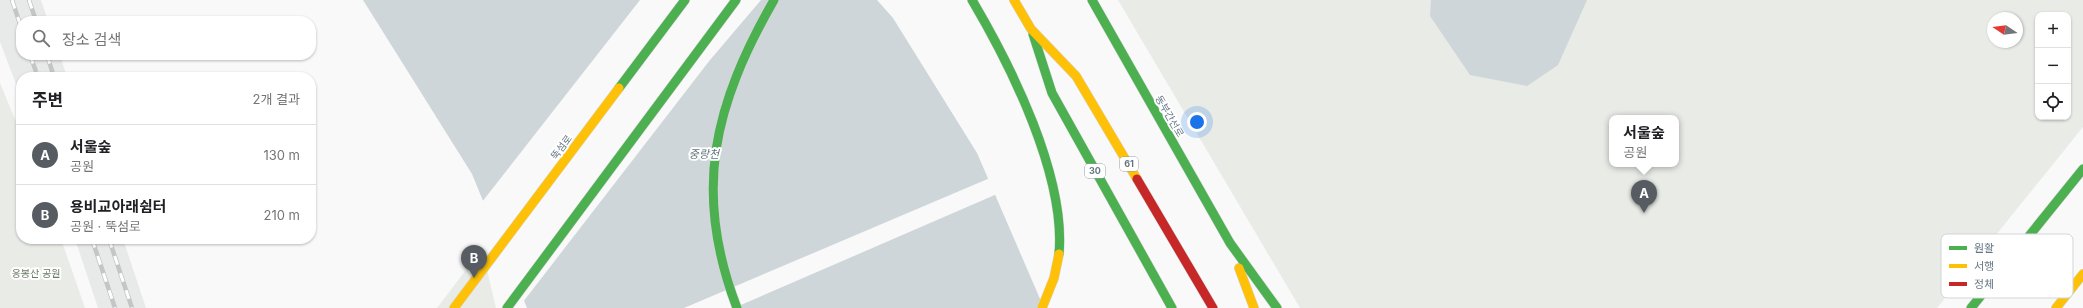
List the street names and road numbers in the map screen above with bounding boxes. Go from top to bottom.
street label: 동부간선로 [1153,93,1187,139]
street label: 뚝섬로 [548,132,574,162]
road number: 61 [1120,157,1138,171]
road number: 30 [1085,164,1105,178]

